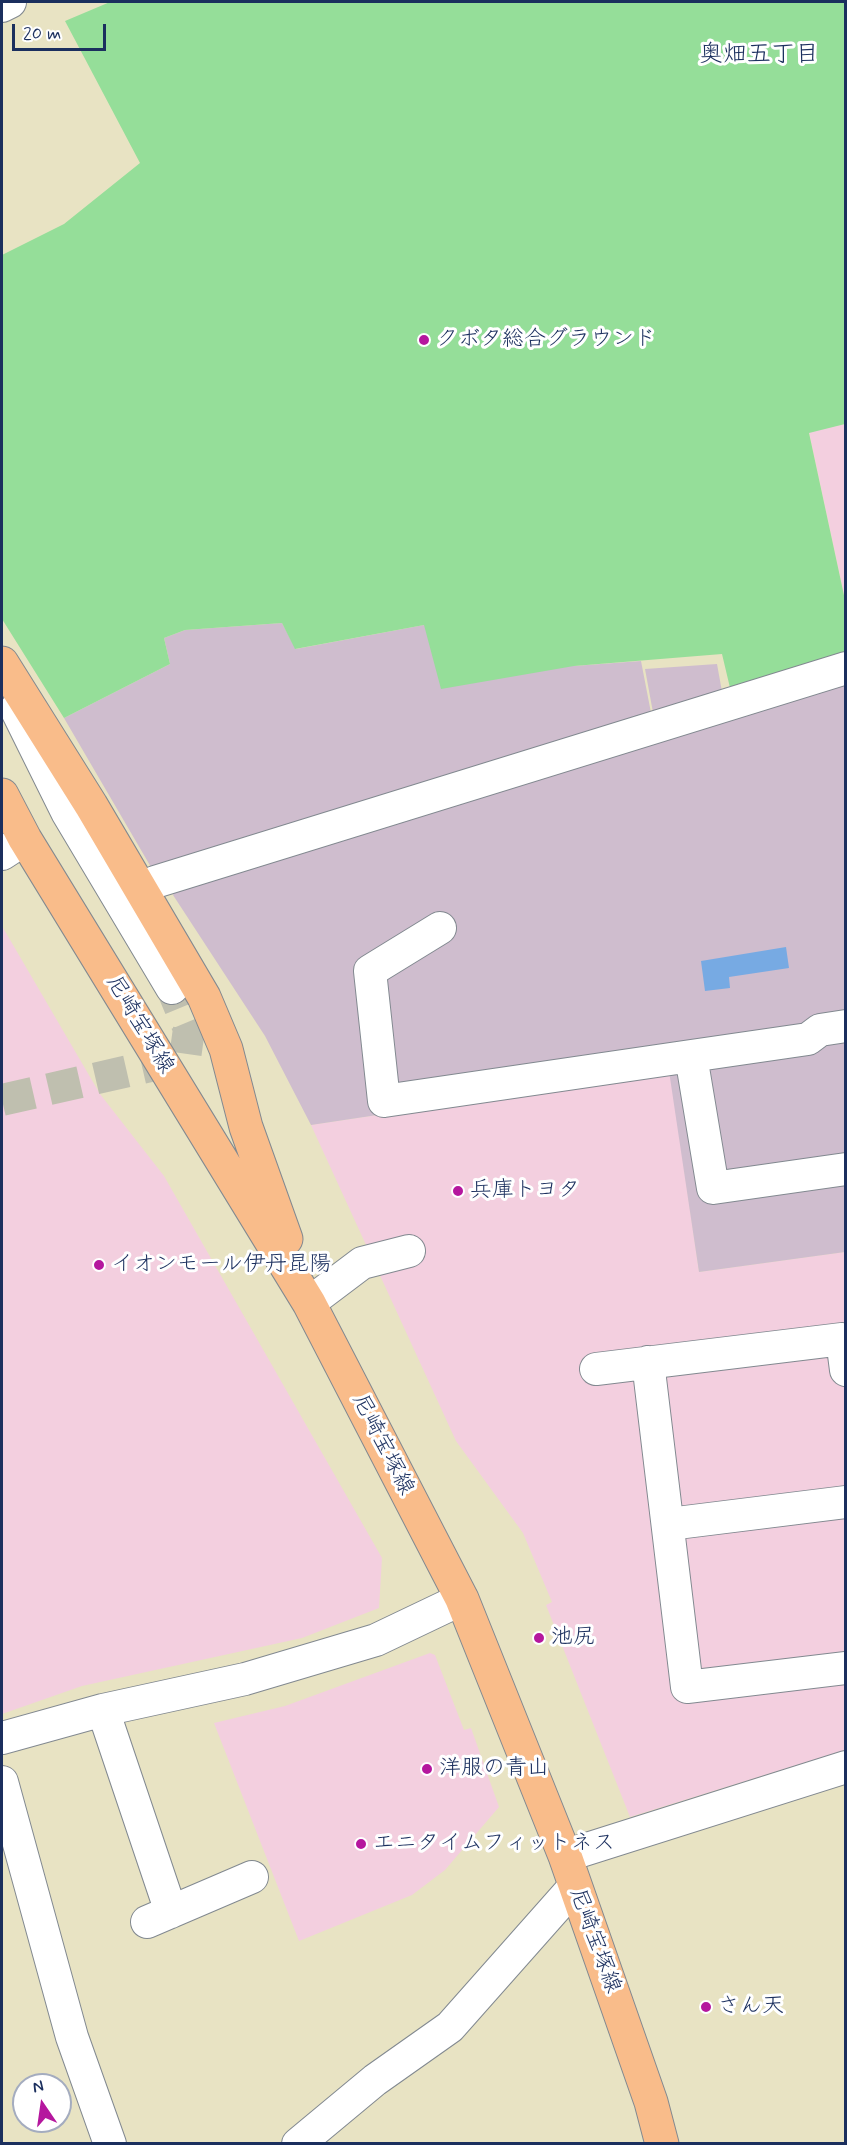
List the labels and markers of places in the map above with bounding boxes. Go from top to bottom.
place label: クボタ総合グラウンド [436,327,656,353]
marker: クボタ総合グラウンド [417,333,431,347]
place label: 兵庫トヨタ [470,1178,580,1204]
marker: 兵庫トヨタ [451,1184,465,1198]
place label: イオンモール伊丹昆陽 [111,1252,331,1278]
marker: イオンモール伊丹昆陽 [92,1258,106,1272]
place label: 池尻 [551,1625,595,1651]
marker: 池尻 [532,1631,546,1645]
place label: 洋服の青山 [439,1756,549,1782]
marker: 洋服の青山 [420,1762,434,1776]
place label: エニタイムフィットネス [373,1831,615,1857]
marker: エニタイムフィットネス [354,1837,368,1851]
place label: さん天 [718,1994,784,2020]
marker: さん天 [699,2000,713,2014]

